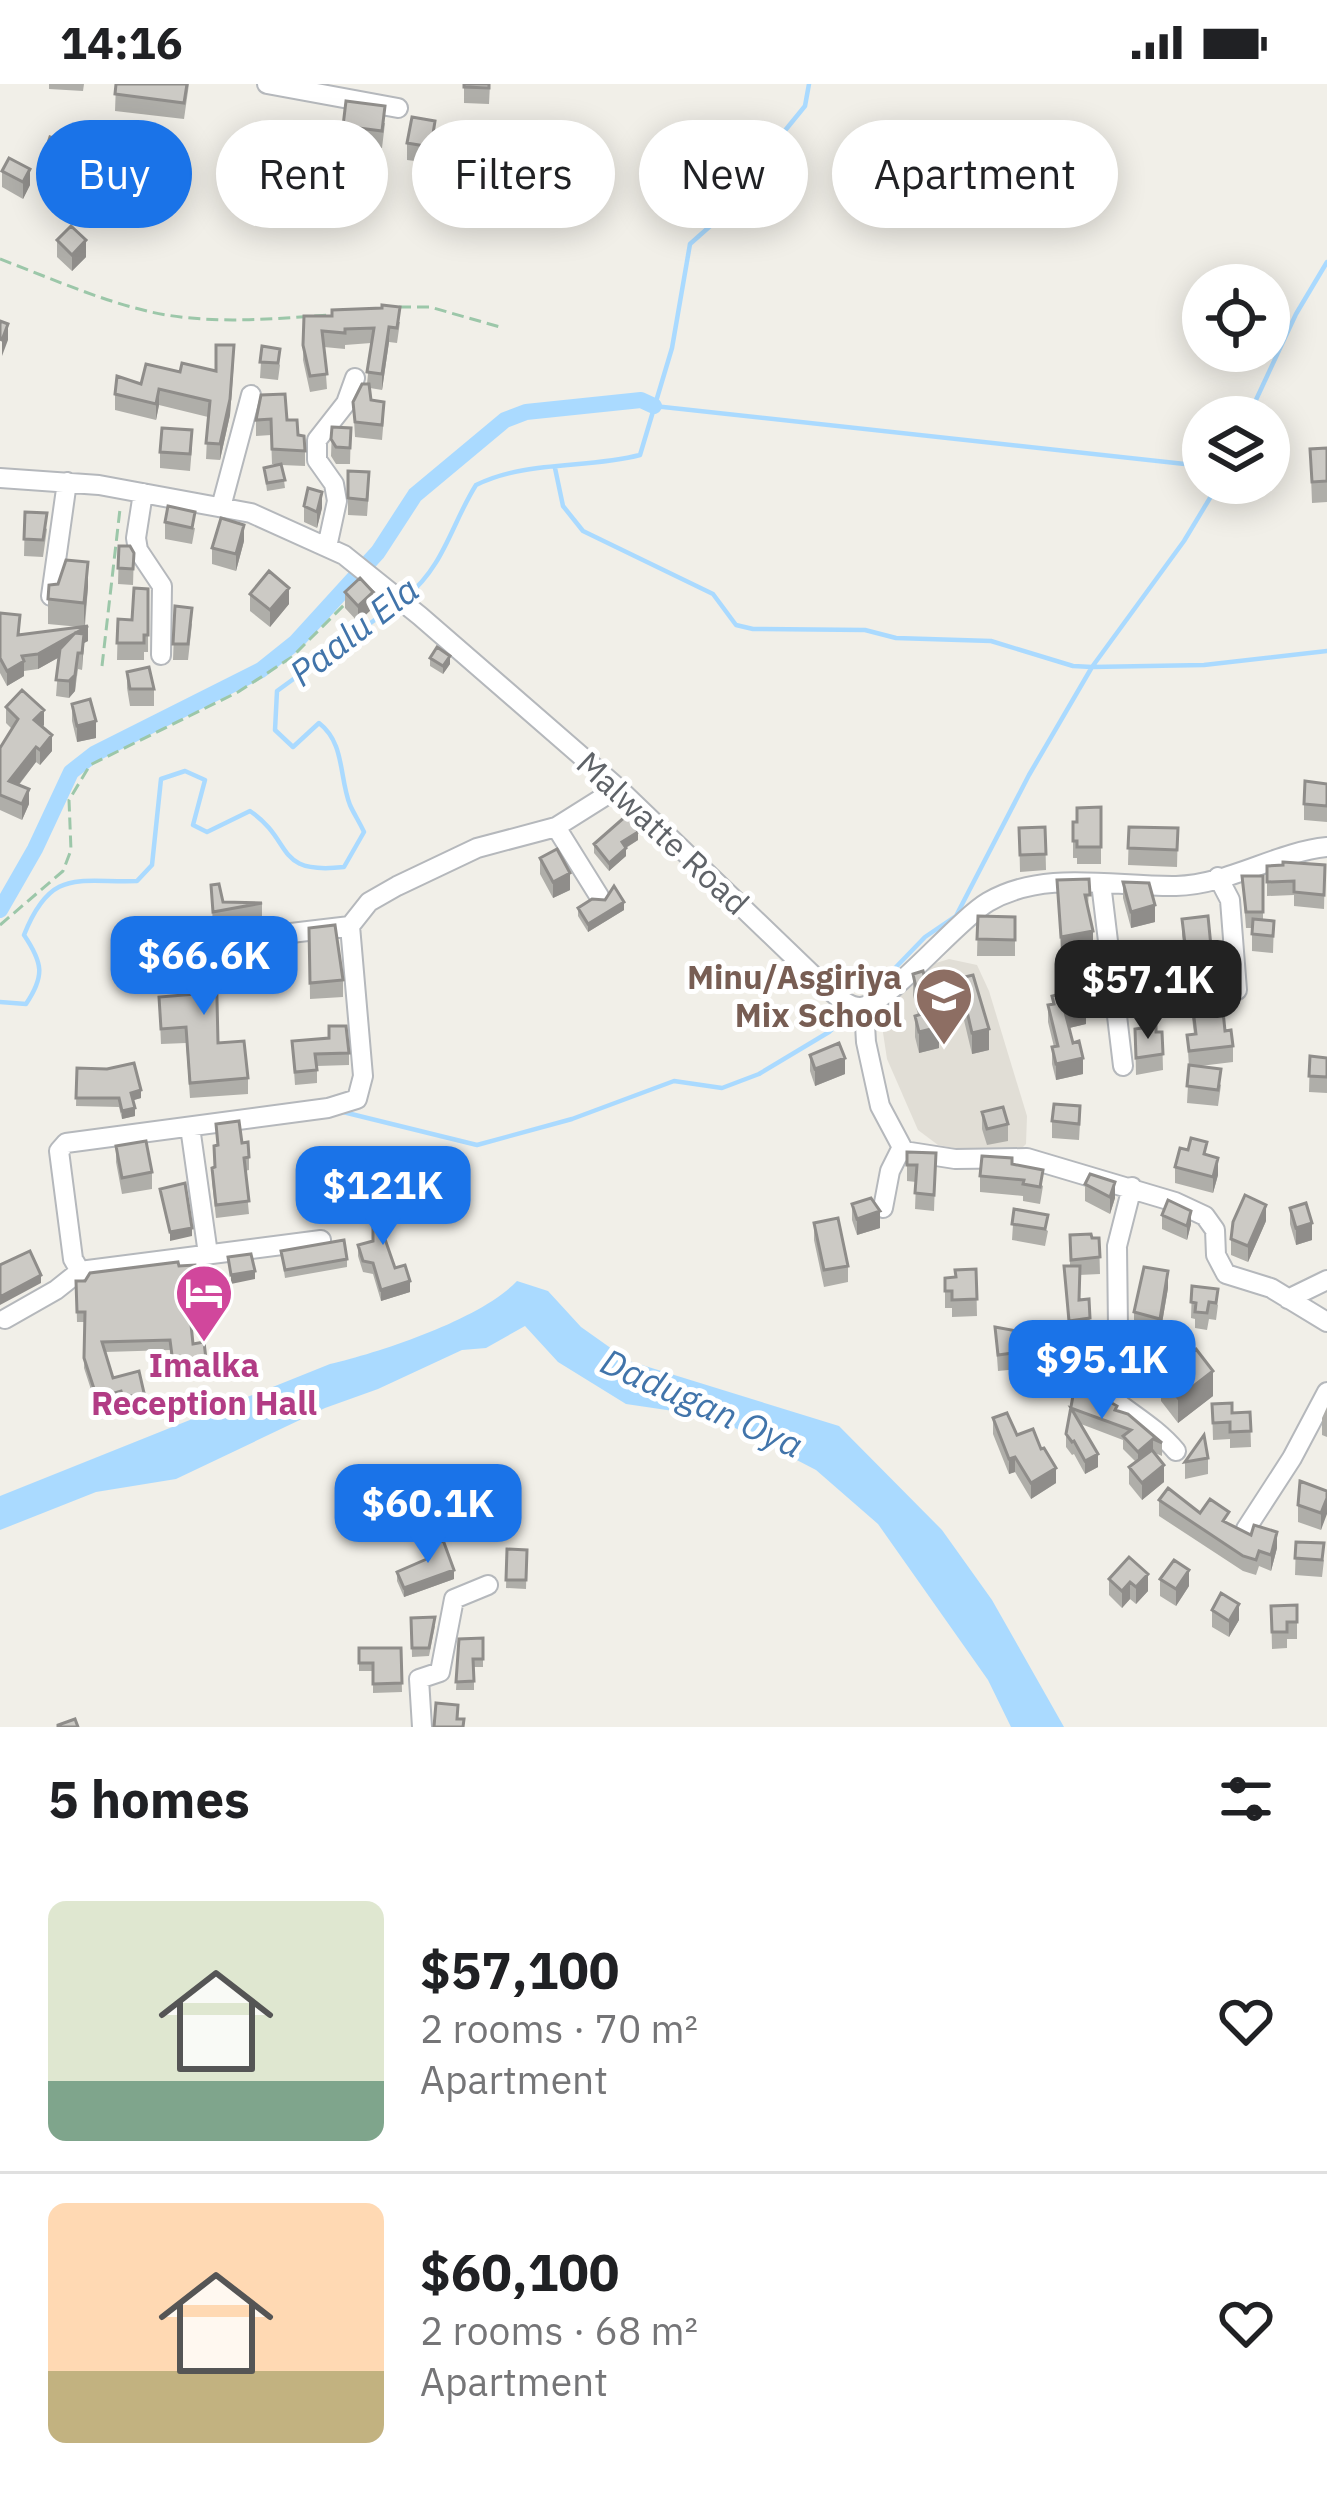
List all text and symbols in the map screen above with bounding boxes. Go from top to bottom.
text: 14:16 [60,13,183,71]
chip: Buy [36,120,192,228]
chip: Rent [216,120,388,228]
chip: Filters [412,120,615,228]
chip: New [639,120,808,228]
chip: Apartment [832,120,1118,228]
map controls [1182,264,1290,504]
button: locate [1182,264,1290,372]
button: layers [1182,396,1290,504]
water label: Paalu Ela [279,565,428,696]
street label: Malwatte Road [568,742,759,924]
pin: $66.6K [106,916,302,1018]
text: $66.6K [138,929,270,980]
pin: $57.1K [1050,940,1246,1042]
text: $57.1K [1082,953,1214,1004]
place label: Minu/Asgiriya Mix School [687,955,902,1036]
school or university icon: Minu/Asgiriya Mix School [913,965,975,1047]
pin: $121K [299,1146,467,1248]
text: $121K [323,1159,443,1210]
hotel icon: Imalka Reception Hall [173,1262,235,1344]
pin: $95.1K [1004,1320,1200,1422]
text: $95.1K [1036,1333,1168,1384]
water label: Dadugan Oya [594,1337,811,1468]
place label: Imalka Reception Hall [91,1343,317,1424]
pin: $60.1K [330,1464,526,1566]
text: $60.1K [362,1477,494,1528]
text: 5 homes [48,1766,250,1832]
icon: filters [1213,1766,1279,1832]
text: $57,100 [420,1937,619,2003]
icon: home [144,1949,288,2093]
icon: heart [1213,1988,1279,2054]
text: 2 rooms · 70 m² [420,2003,698,2054]
text: Apartment [420,2054,608,2105]
text: $60,100 [420,2239,619,2305]
icon: home [144,2251,288,2395]
icon: heart [1213,2290,1279,2356]
text: 2 rooms · 68 m² [420,2305,698,2356]
text: Apartment [420,2356,608,2407]

